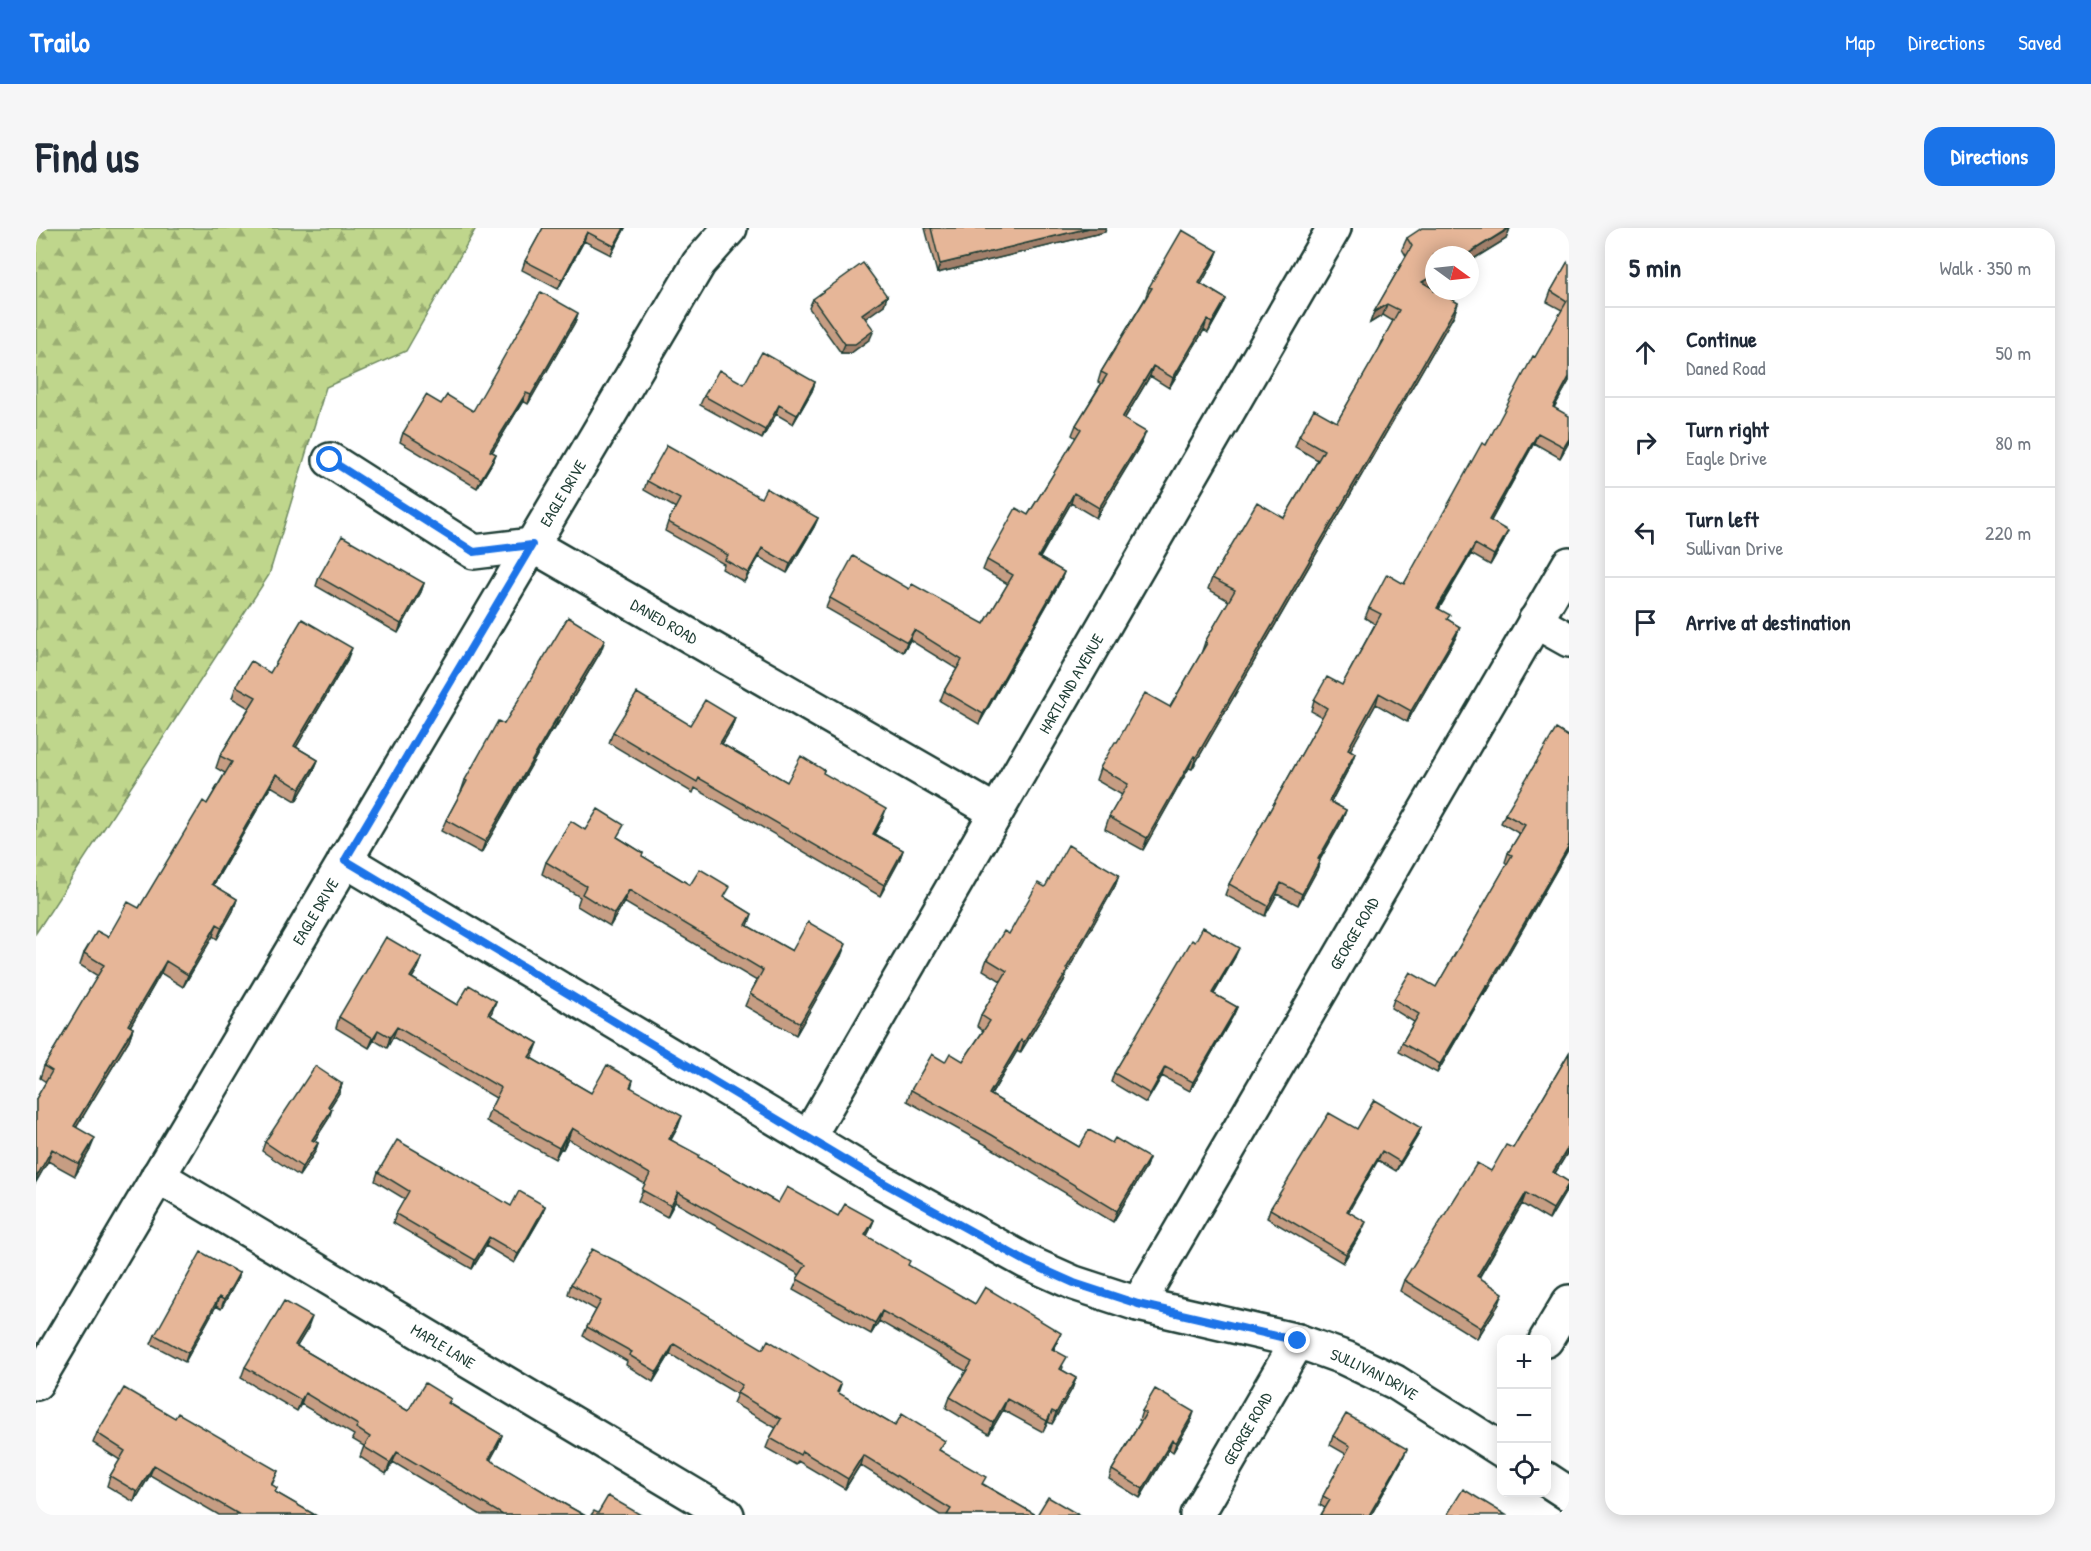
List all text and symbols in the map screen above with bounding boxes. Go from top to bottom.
text: Trailo [30,23,90,61]
text: Map [1845,28,1875,57]
text: Directions [1908,28,1985,57]
text: Saved [2018,28,2061,57]
button: Directions [1924,127,2055,186]
text: Find us [36,128,139,185]
north arrow [1425,246,1479,300]
text: 5 min [1629,250,1681,285]
text: Walk · 350 m [1939,254,2031,281]
text: Continue [1686,324,1757,354]
icon: ahead [1629,336,1662,369]
text: 50 m [1995,339,2031,366]
text: Daned Road [1686,354,1766,381]
text: Turn right [1686,414,1769,444]
icon: right [1629,426,1662,459]
text: 80 m [1995,429,2031,456]
text: Eagle Drive [1686,444,1767,471]
route start [316,446,342,472]
street label: EAGLE DRIVE [534,456,591,531]
text: Turn left [1686,504,1759,534]
icon: left [1629,516,1662,549]
text: 220 m [1985,519,2031,546]
text: Sullivan Drive [1686,534,1783,561]
street label: DANED ROAD [627,593,702,649]
icon: arrive [1629,606,1662,639]
text: Arrive at destination [1686,607,1851,637]
street label: HARTLAND AVENUE [1033,630,1108,737]
street label: EAGLE DRIVE [287,874,343,949]
street label: GEORGE ROAD [1324,892,1384,974]
street label: MAPLE LANE [407,1318,479,1374]
route end [1284,1327,1310,1353]
map controls [1497,1335,1551,1497]
button: + [1497,1335,1551,1389]
street label: SULLIVAN DRIVE [1328,1343,1422,1405]
street label: GEORGE ROAD [1217,1388,1277,1469]
button: − [1497,1389,1551,1443]
button: locate [1497,1443,1551,1497]

